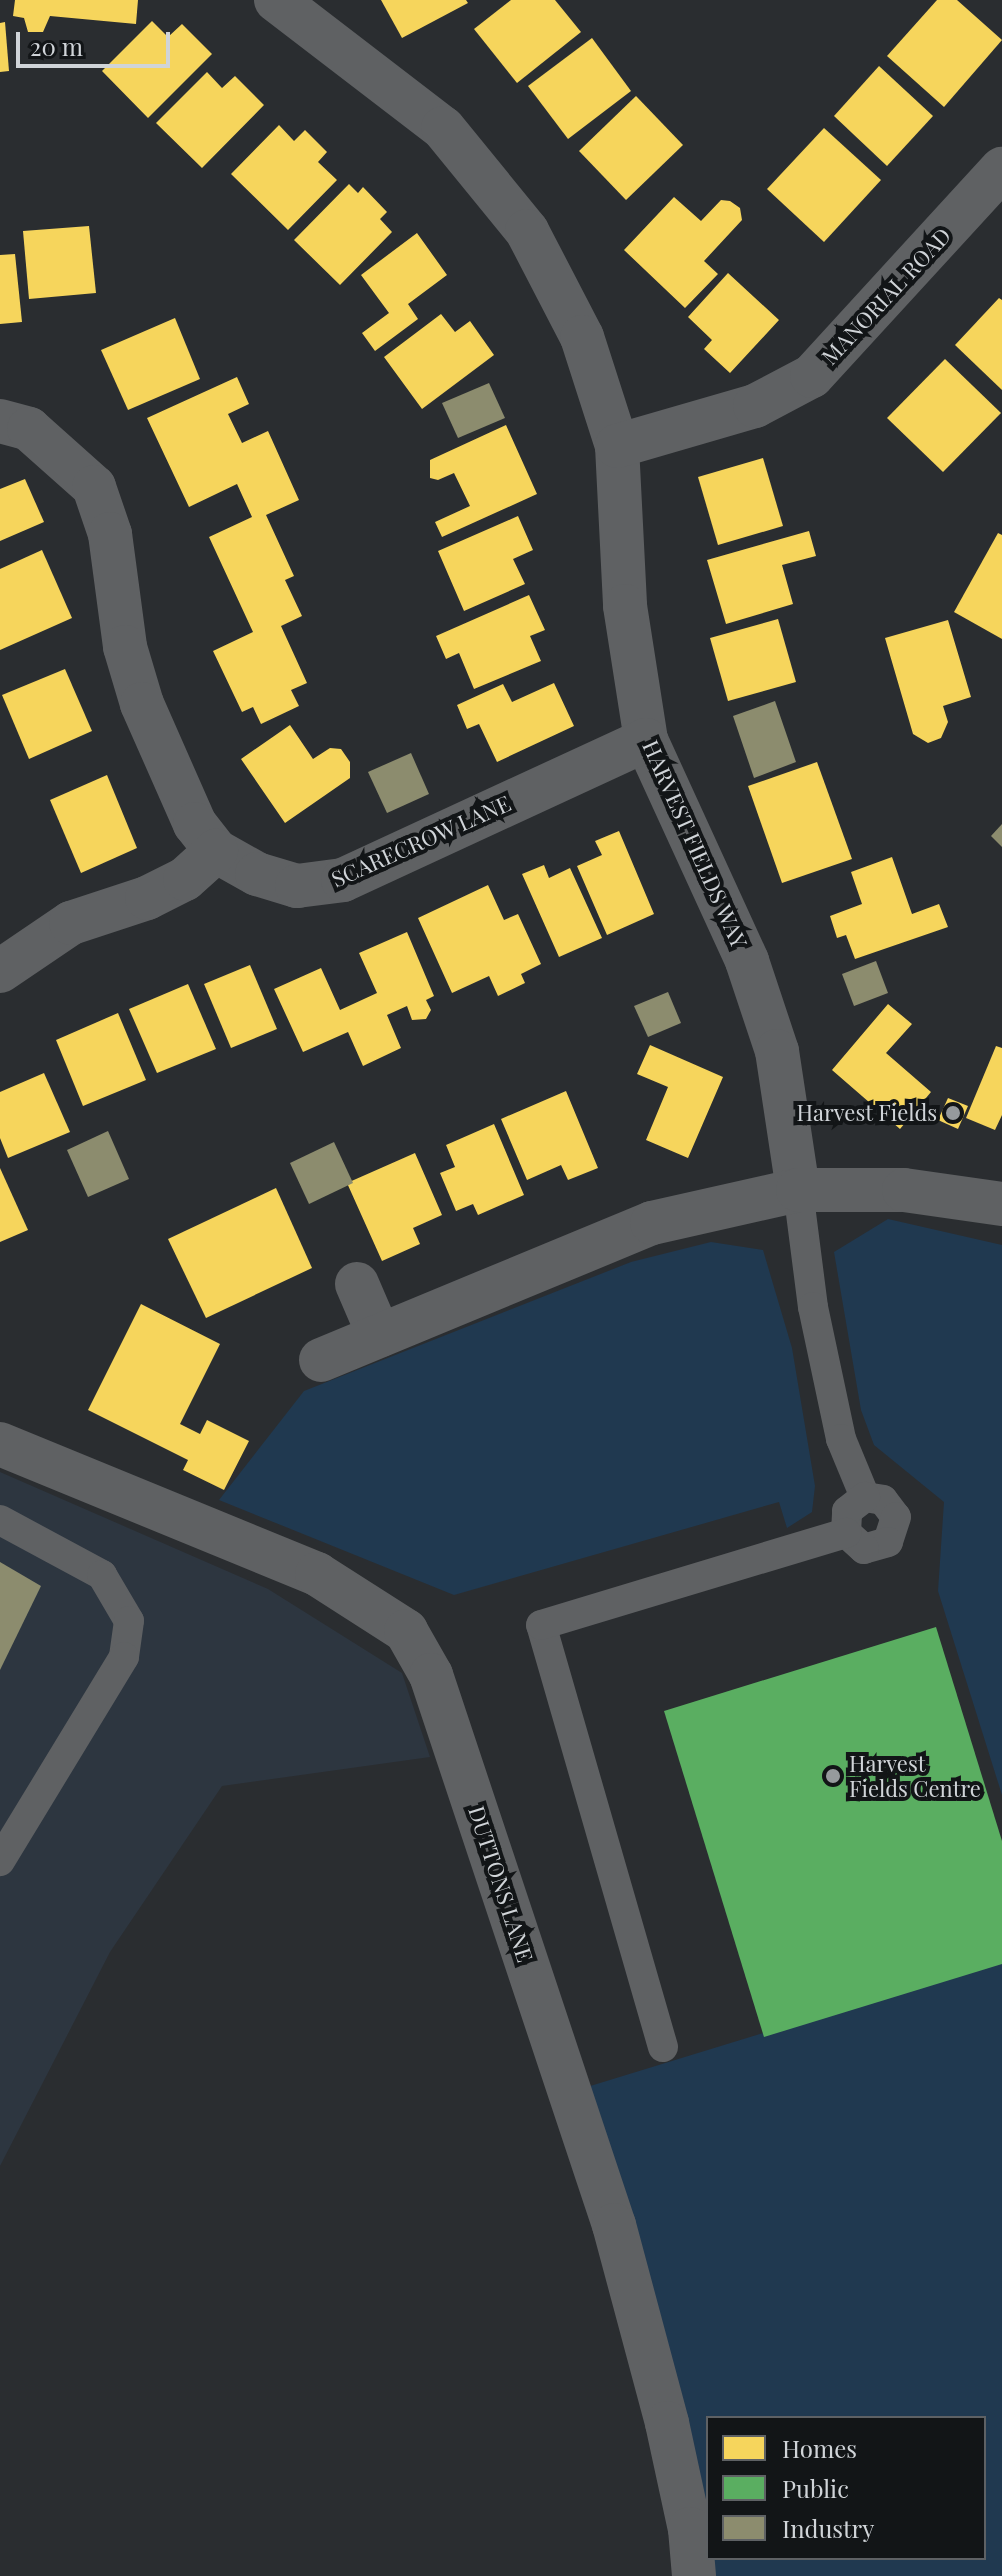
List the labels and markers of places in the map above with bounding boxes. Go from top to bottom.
place label: Harvest Fields [796,1100,937,1126]
marker: Harvest Fields [944,1104,962,1122]
place label: Harvest Fields Centre [849,1750,981,1802]
marker: Harvest Fields Centre [824,1767,842,1785]

